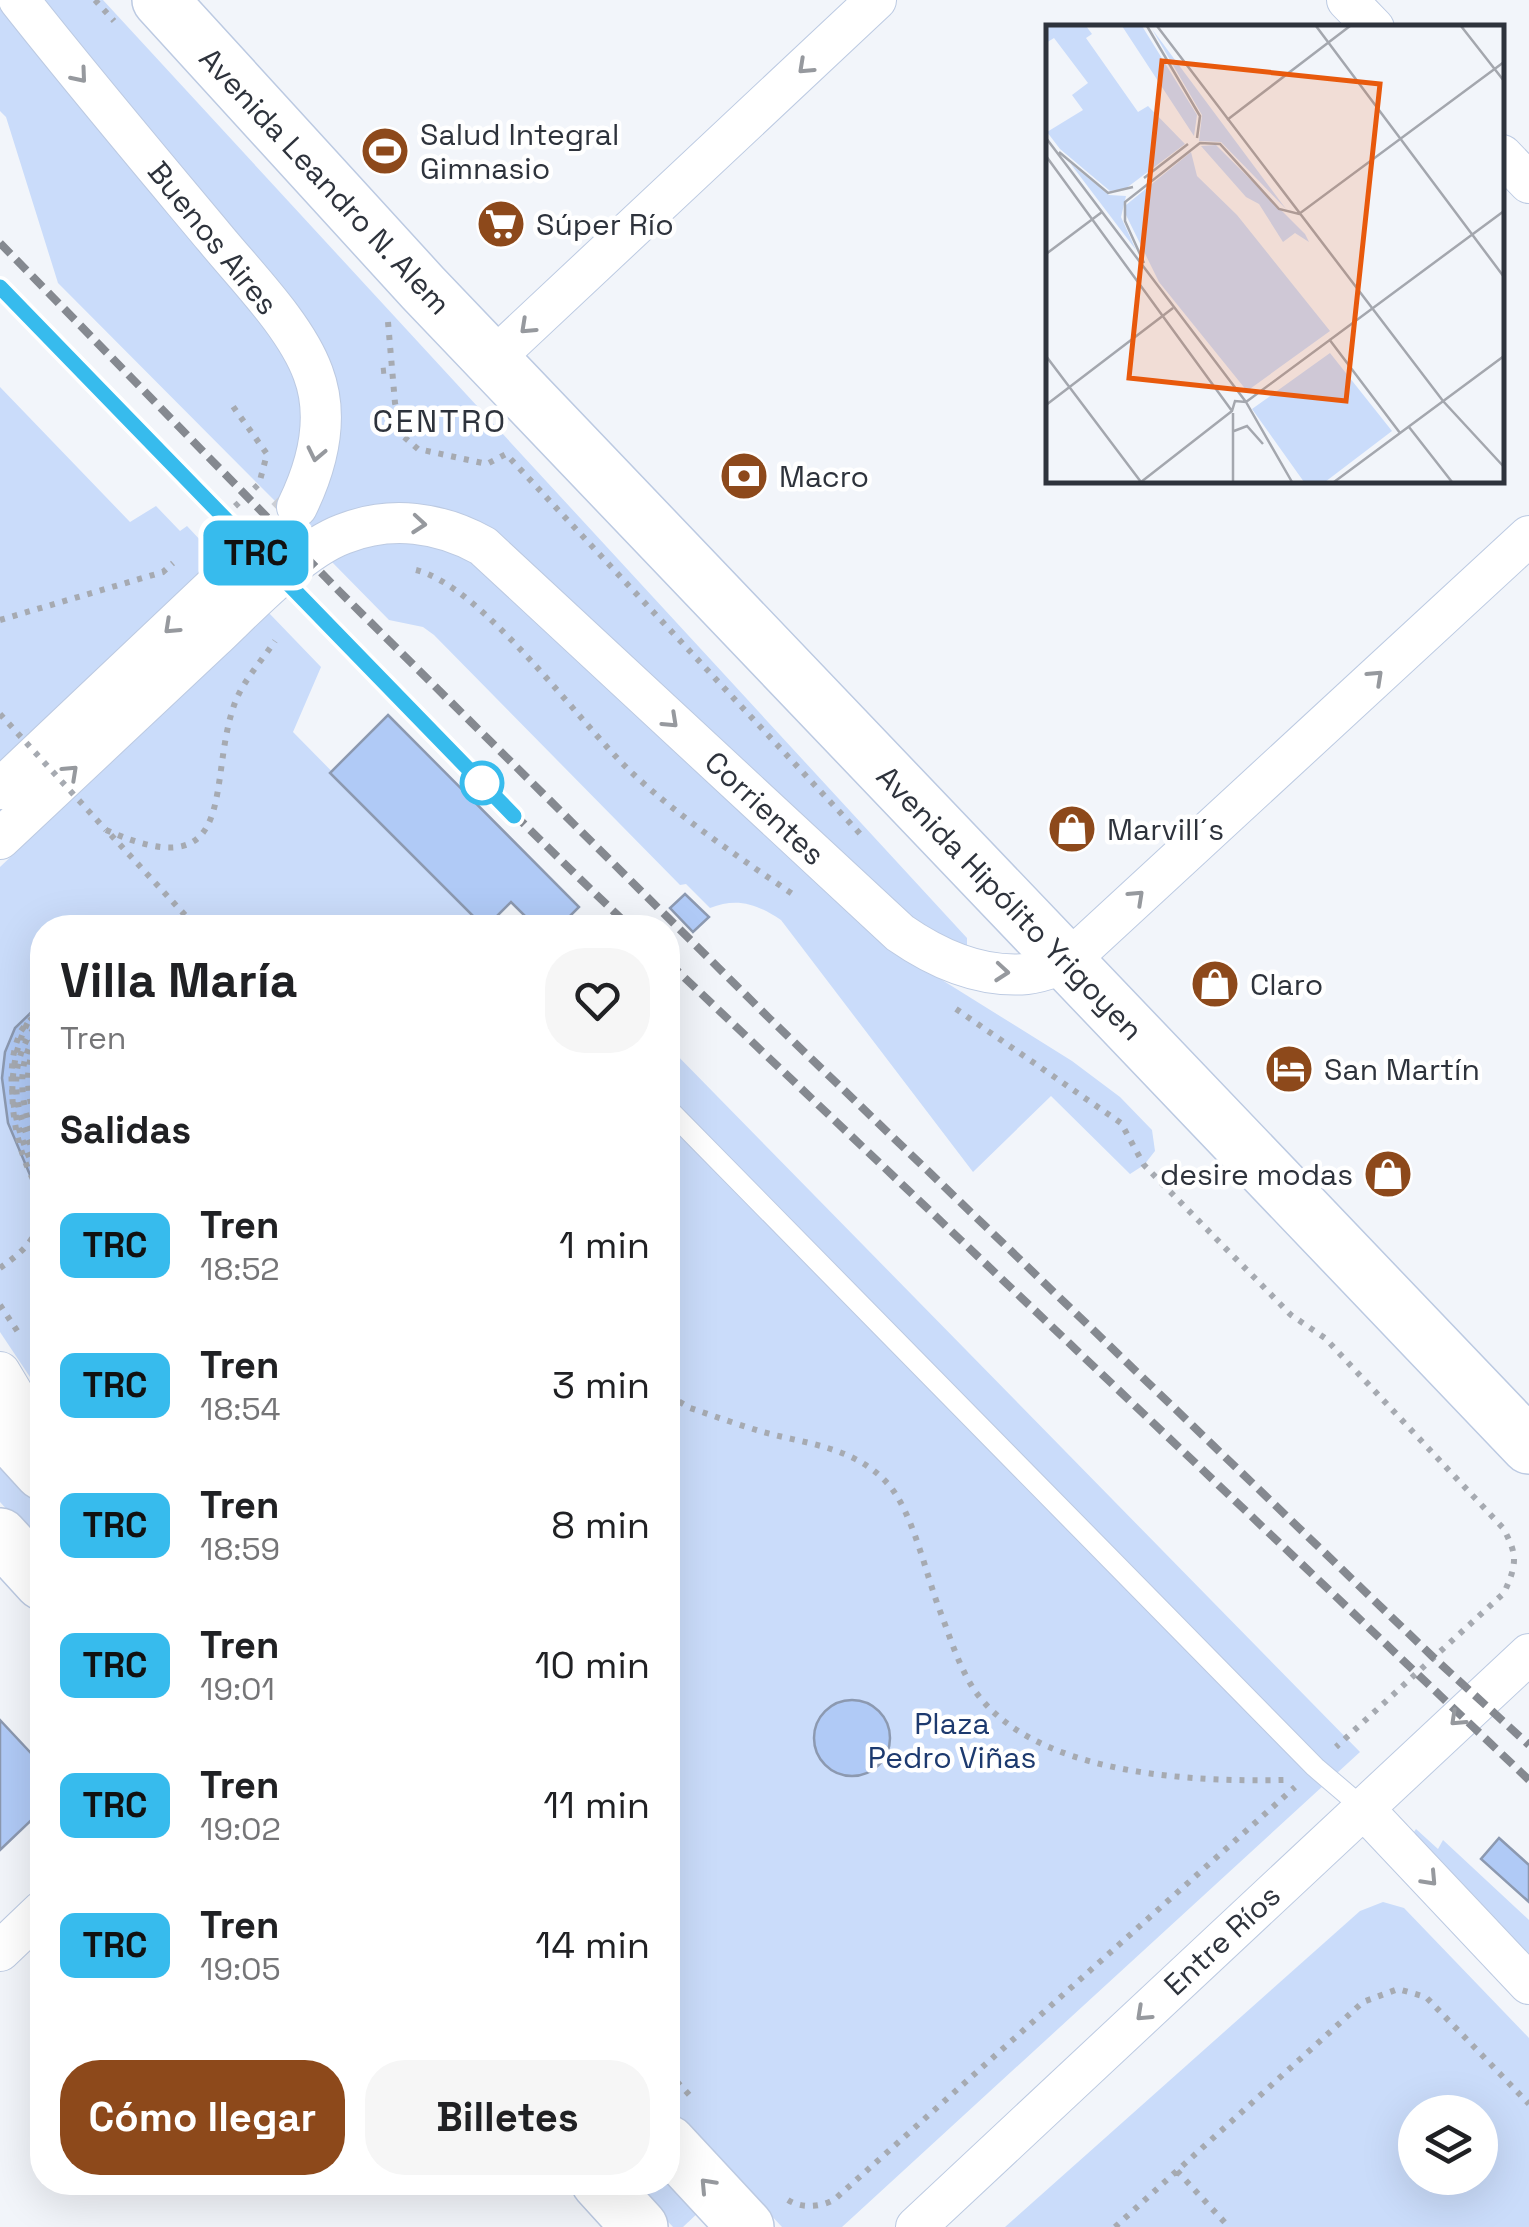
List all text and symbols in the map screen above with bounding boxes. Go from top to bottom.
inset map [1046,25,1504,482]
street label: Avenida Leandro N. Alem [191,39,459,323]
one-way arrow [798,55,816,73]
one-way arrow [68,64,86,83]
place label: Salud Integral Gimnasio [420,115,619,188]
sports icon: Salud Integral Gimnasio [359,125,411,177]
street label: Buenos Aires [139,153,287,323]
supermarket icon: Súper Río [475,198,527,250]
place label: Súper Río [536,205,674,244]
one-way arrow [521,315,539,333]
district label: CENTRO [372,401,508,441]
one-way arrow [306,446,327,463]
bank icon: Macro [718,450,770,502]
place label: Macro [779,457,869,496]
one-way arrow [412,513,428,535]
line badge: TRC [198,520,314,586]
text: TRC [223,531,289,575]
one-way arrow [164,615,183,633]
one-way arrow [1365,671,1383,689]
one-way arrow [659,709,678,727]
street label: Corrientes [697,742,833,874]
street label: Avenida Hipólito Yrigoyen [868,757,1152,1049]
unlabelled marker [461,762,503,804]
one-way arrow [59,766,78,784]
shop icon: Marvill´s [1046,803,1098,855]
place label: Marvill´s [1107,810,1224,849]
one-way arrow [1126,891,1144,909]
button: heart [545,948,650,1053]
text: Villa María [60,950,298,1011]
shop icon: Claro [1189,958,1241,1010]
one-way arrow [994,960,1010,982]
place label: Claro [1250,965,1323,1004]
text: Tren [60,1018,126,1058]
hotel icon: San Martín [1263,1043,1315,1095]
place label: San Martín [1324,1050,1480,1089]
text: Salidas [60,1106,191,1154]
shop icon: desire modas [1362,1148,1414,1200]
place label: desire modas [1160,1155,1353,1194]
text: Tren [200,1201,279,1249]
text: 1 min [559,1221,650,1269]
text: TRC [82,1223,148,1267]
text: 18:52 [200,1249,280,1289]
text: Tren [200,1341,279,1389]
text: 3 min [552,1361,650,1409]
text: TRC [82,1363,148,1407]
text: 18:54 [200,1389,281,1429]
text: Tren [200,1481,279,1529]
text: 8 min [551,1501,650,1549]
text: TRC [82,1503,148,1547]
text: 18:59 [200,1529,280,1569]
text: Tren [200,1621,279,1669]
text: 10 min [535,1641,650,1689]
text: TRC [82,1643,148,1687]
text: 19:01 [200,1669,275,1709]
park label: Plaza Pedro Viñas [868,1704,1036,1777]
one-way arrow [1450,1707,1469,1725]
text: Tren [200,1761,279,1809]
text: 11 min [543,1781,650,1829]
text: TRC [82,1783,148,1827]
text: 19:02 [200,1809,281,1849]
one-way arrow [1418,1867,1436,1886]
street label: Entre Ríos [1155,1876,1289,2004]
text: Tren [200,1901,279,1949]
text: 14 min [535,1921,650,1969]
text: TRC [82,1923,148,1967]
text: 19:05 [200,1949,281,1989]
one-way arrow [1137,2002,1155,2020]
button: Cómo llegar [60,2060,345,2175]
button: Billetes [365,2060,650,2175]
map controls [1398,2095,1498,2195]
button: layers [1398,2095,1498,2195]
one-way arrow [701,2178,719,2197]

